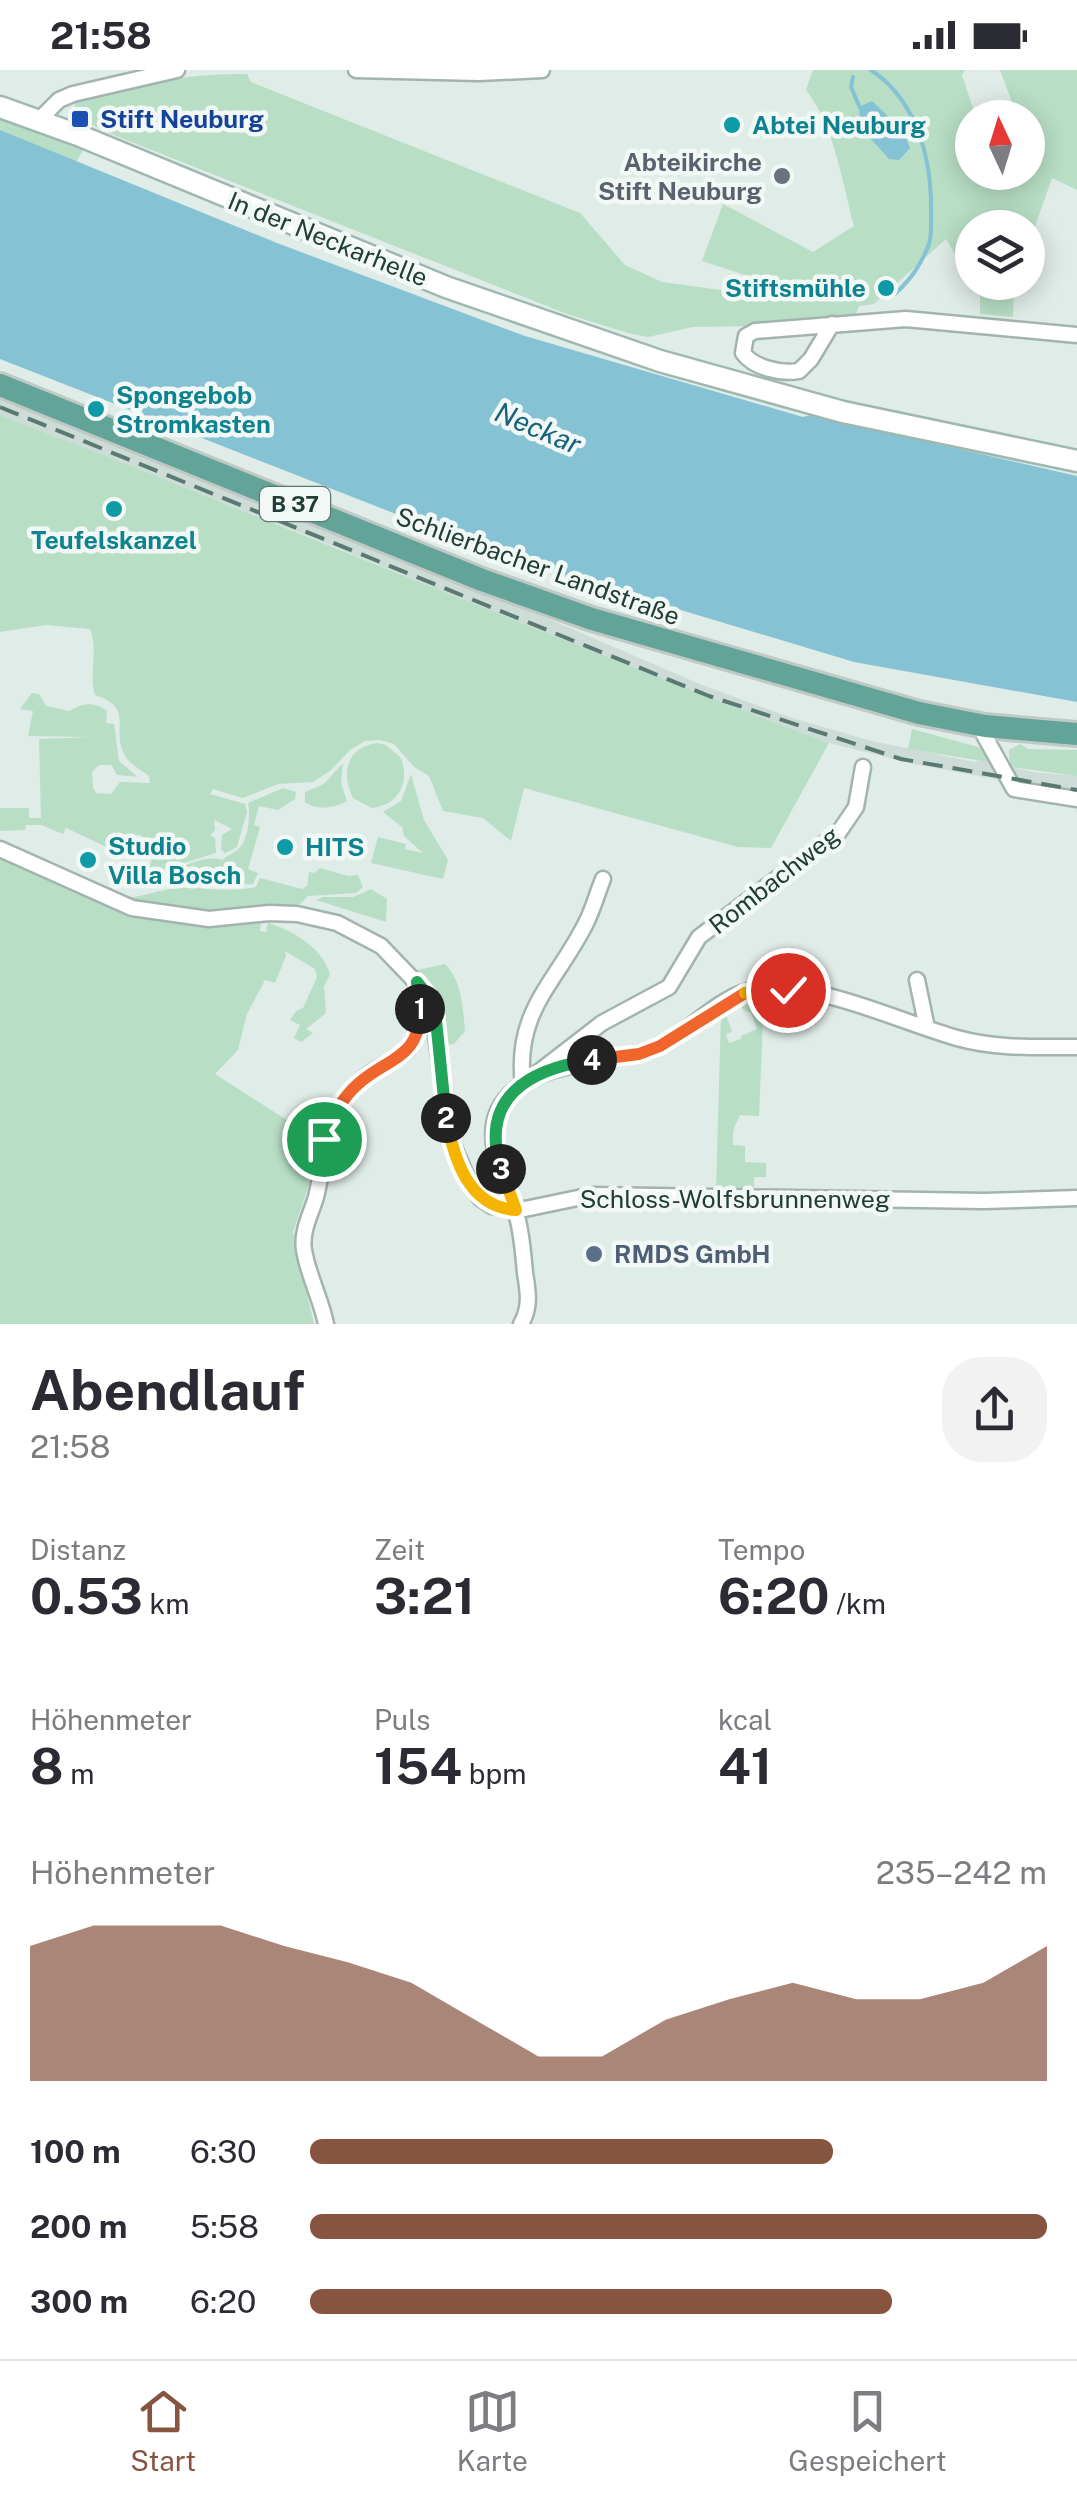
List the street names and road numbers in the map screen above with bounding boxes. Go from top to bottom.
street label: In der Neckarhelle [224,185,432,293]
road number: B 37 [260,487,330,521]
street label: Schlierbacher Landstraße [392,501,684,631]
street label: Rombachweg [703,820,845,940]
street label: Schloss-Wolfsbrunnenweg [580,1184,890,1214]

